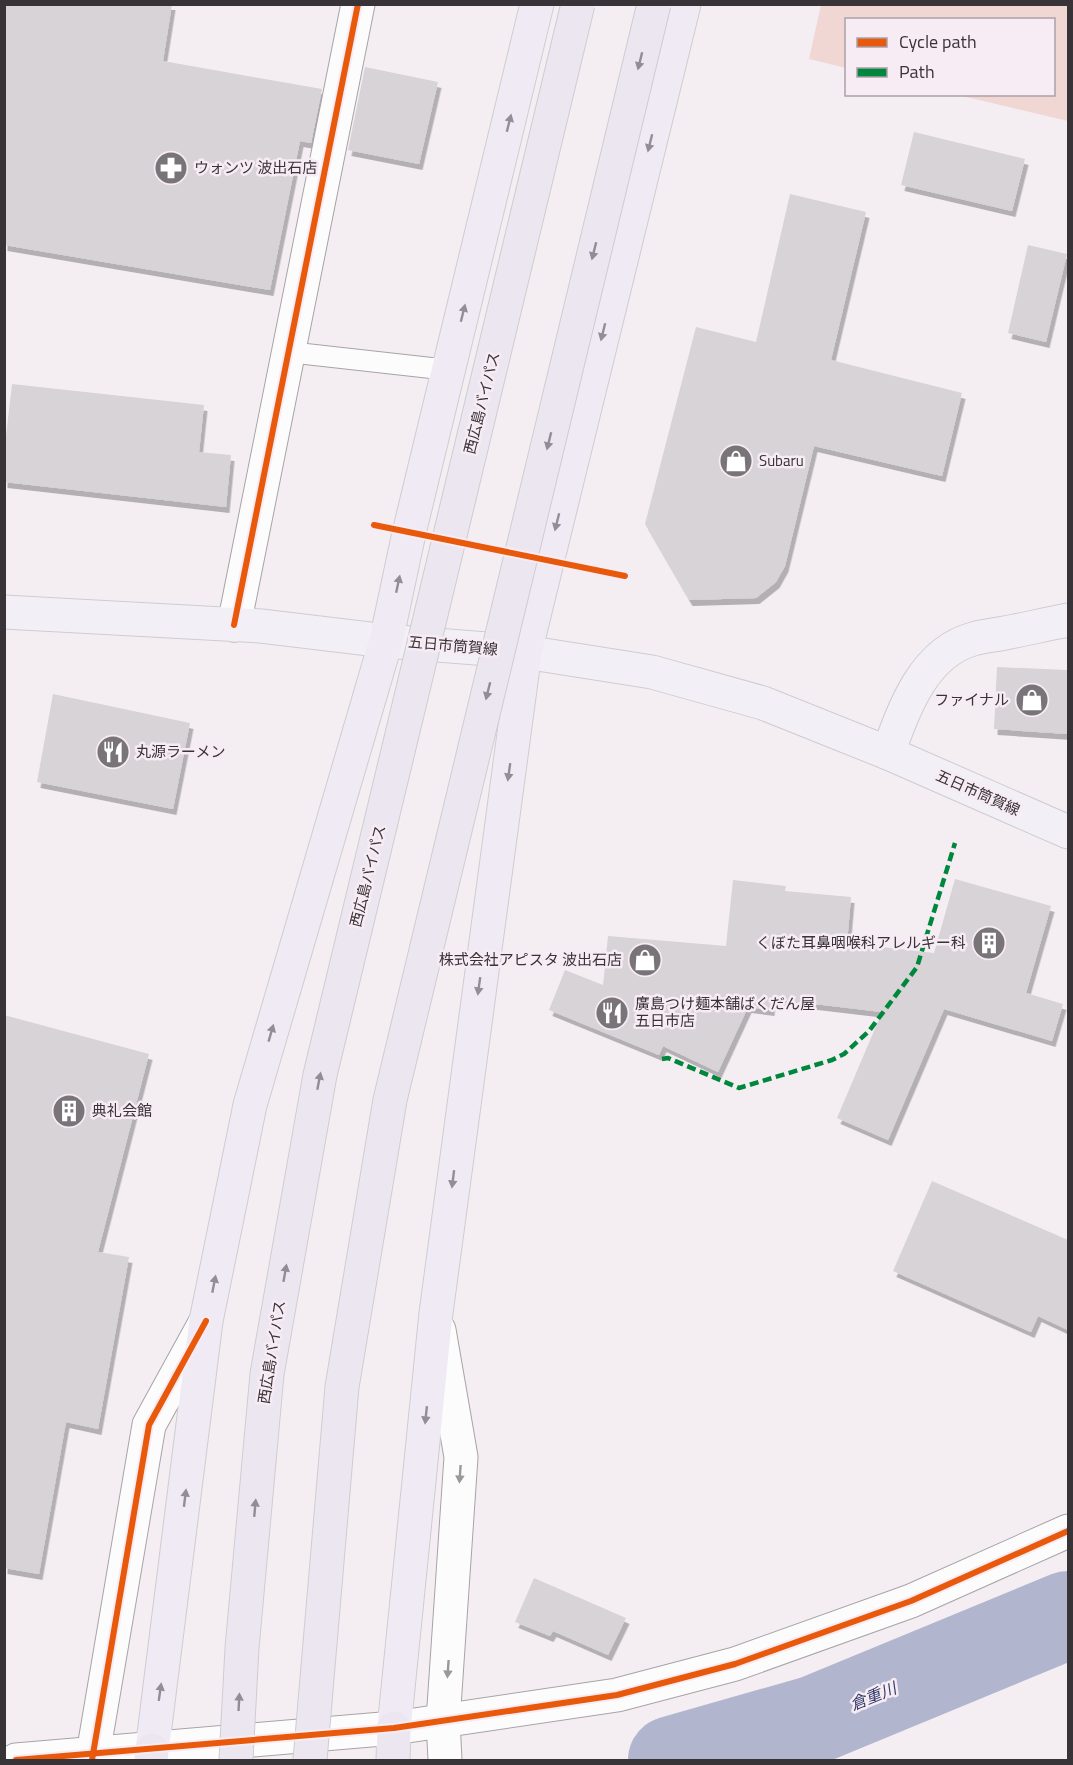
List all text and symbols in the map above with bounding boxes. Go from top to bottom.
legend [845,18,1055,96]
text: Cycle path [899,28,977,55]
one-way arrow [634,52,644,71]
text: Path [899,58,935,85]
one-way arrow [504,114,514,132]
one-way arrow [644,134,654,152]
pharmacy icon: ウォンツ 波出石店 [153,150,189,186]
place label: ウォンツ 波出石店 [194,156,317,179]
one-way arrow [589,242,599,260]
one-way arrow [458,304,468,322]
one-way arrow [598,323,608,342]
street label: 西広島バイパス [458,349,505,456]
one-way arrow [543,431,553,450]
shop icon: Subaru [718,443,754,479]
place label: Subaru [759,449,804,472]
one-way arrow [552,513,562,531]
one-way arrow [394,574,403,593]
street label: 五日市筒賀線 [407,630,499,661]
one-way arrow [483,682,493,701]
shop icon: ファイナル [1014,682,1050,718]
place label: ファイナル [934,688,1009,711]
restaurant icon: 丸源ラーメン [95,734,131,770]
place label: 丸源ラーメン [136,740,225,763]
one-way arrow [504,763,513,782]
street label: 五日市筒賀線 [932,764,1024,821]
street label: 西広島バイパス [344,822,391,929]
building icon: くぼた耳鼻咽喉科アレルギー科 [971,925,1007,961]
place label: くぼた耳鼻咽喉科アレルギー科 [756,931,966,954]
shop icon: 株式会社アピスタ 波出石店 [627,942,663,978]
place label: 株式会社アピスタ 波出石店 [439,948,622,971]
one-way arrow [474,977,483,996]
place label: 廣島つけ麺本舗ばくだん屋 五日市店 [635,992,815,1032]
restaurant icon: 廣島つけ麺本舗ばくだん屋 五日市店 [594,995,630,1031]
one-way arrow [267,1024,276,1042]
one-way arrow [315,1071,324,1090]
building icon: 典礼会館 [51,1093,87,1129]
place label: 典礼会館 [92,1099,152,1122]
one-way arrow [448,1170,457,1189]
one-way arrow [281,1263,290,1282]
one-way arrow [210,1275,219,1294]
street label: 西広島バイパス [252,1298,291,1405]
one-way arrow [421,1405,431,1424]
one-way arrow [455,1465,464,1484]
one-way arrow [180,1489,189,1508]
one-way arrow [250,1498,260,1517]
one-way arrow [443,1660,452,1679]
water label: 倉重川 [846,1675,902,1716]
one-way arrow [156,1682,165,1701]
one-way arrow [234,1693,243,1712]

